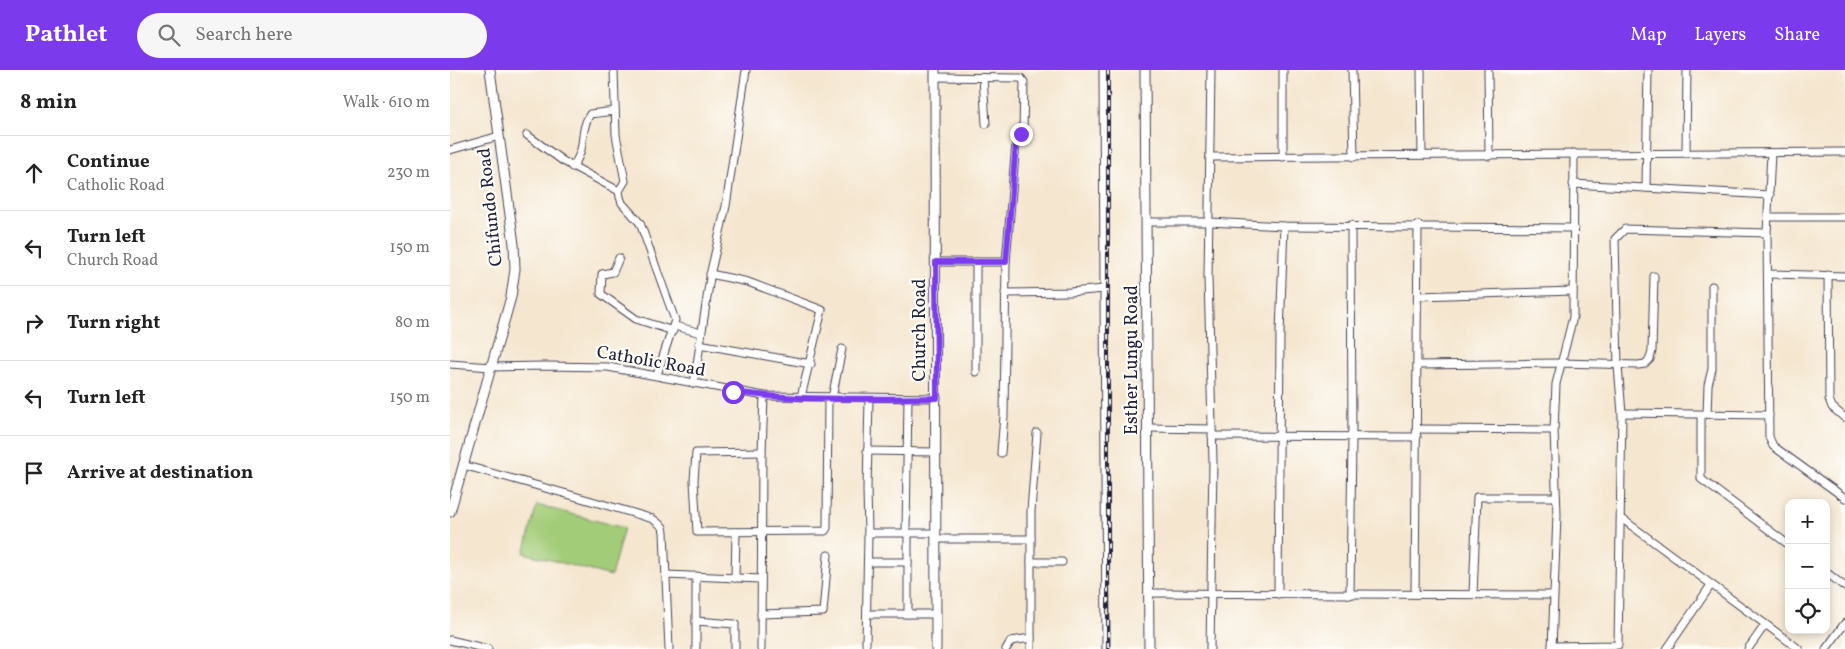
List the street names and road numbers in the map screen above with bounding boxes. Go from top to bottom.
street label: Chifundo Road [472,147,510,267]
street label: Church Road [908,279,933,381]
street label: Esther Lungu Road [1120,285,1145,435]
street label: Catholic Road [595,340,707,384]

